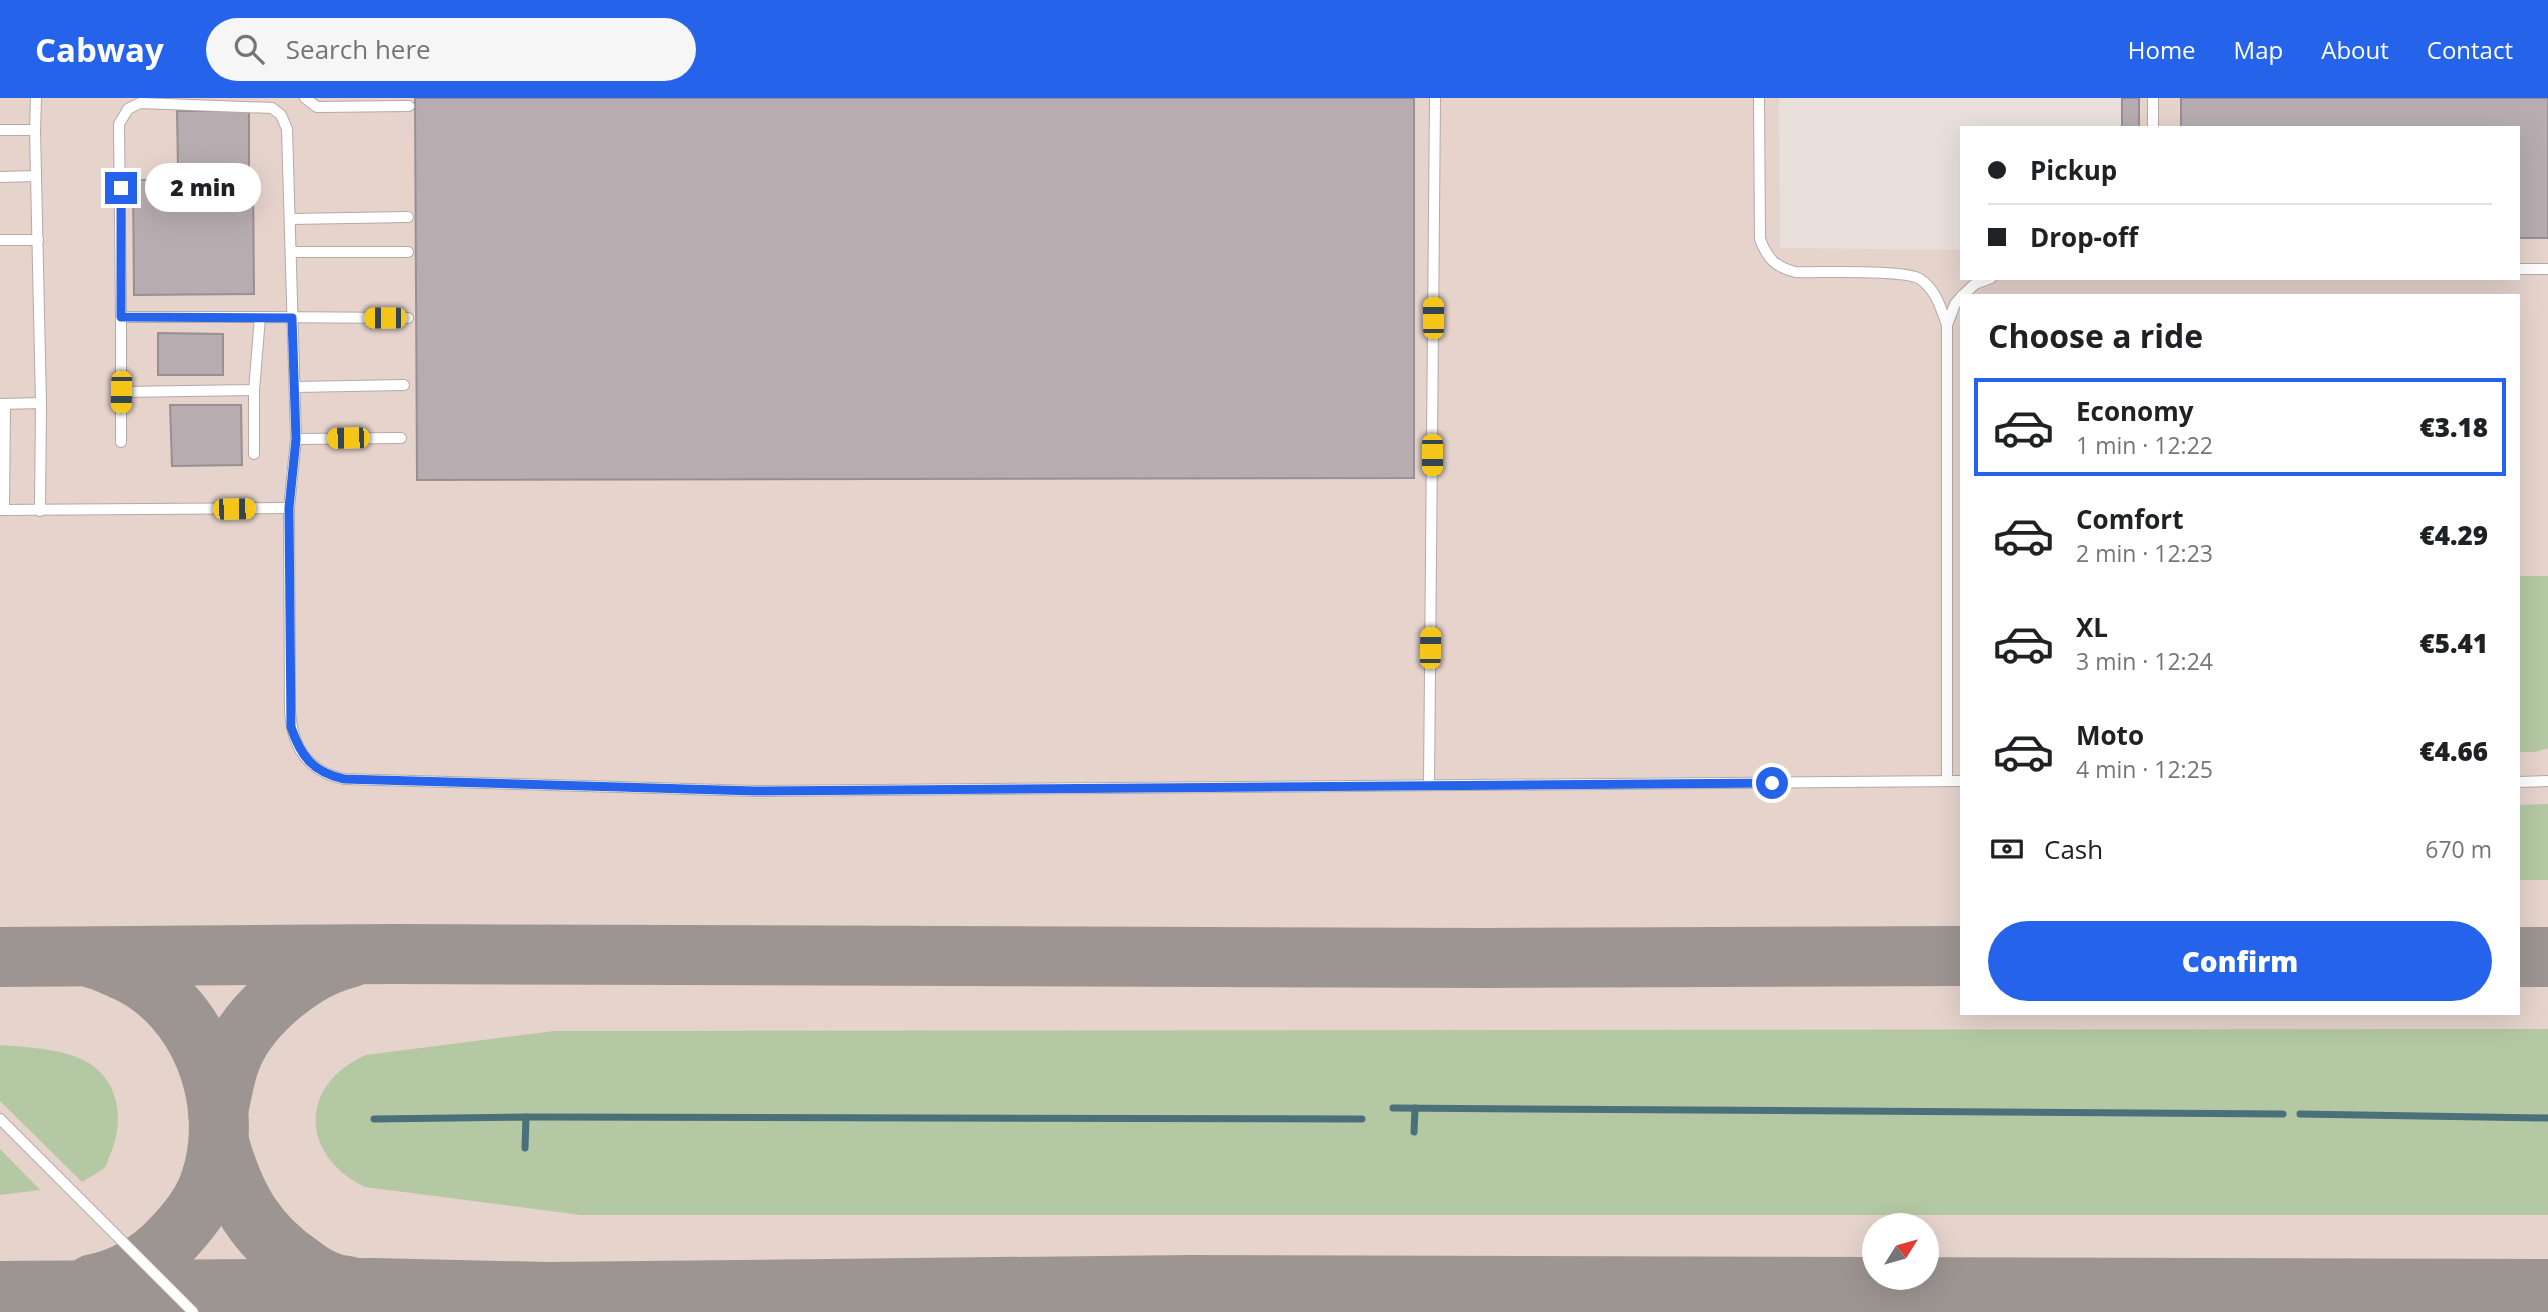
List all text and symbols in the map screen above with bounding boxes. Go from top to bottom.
search box [206,18,696,81]
text: Cabway [35,27,164,72]
icon: search [230,30,268,68]
text: Search here [286,31,431,67]
text: Home [2128,33,2196,66]
text: Map [2234,33,2283,66]
text: About [2321,33,2389,66]
text: Contact [2427,33,2513,66]
text: Pickup [2030,152,2117,188]
callout: 2 min [146,164,261,212]
text: 2 min [170,171,236,203]
route end [105,172,137,204]
text: Drop-off [2030,219,2138,255]
car [1423,297,1444,339]
car [365,308,407,329]
text: Choose a ride [1988,314,2203,357]
car [111,371,132,413]
text: Economy [2076,393,2194,429]
icon: car [1992,396,2055,459]
text: €3.18 [2420,409,2488,445]
car [327,427,370,449]
text: 1 min · 12:22 [2076,429,2213,461]
car [1422,434,1443,476]
car [213,498,256,520]
text: Comfort [2076,501,2183,537]
icon: car [1992,504,2055,567]
text: €4.29 [2420,517,2488,553]
text: 2 min · 12:23 [2076,537,2213,569]
text: XL [2076,609,2108,645]
icon: car [1992,612,2055,675]
text: €5.41 [2420,625,2488,661]
car [1420,627,1441,669]
text: 3 min · 12:24 [2076,645,2213,677]
text: Moto [2076,717,2144,753]
icon: car [1992,720,2055,783]
text: €4.66 [2420,733,2488,769]
text: 4 min · 12:25 [2076,753,2213,785]
route start [1756,767,1788,799]
icon: cash [1988,830,2026,868]
text: Cash [2044,831,2103,867]
text: 670 m [2425,833,2492,865]
button: Confirm [1988,921,2492,1001]
north arrow [1862,1213,1939,1290]
map controls [1862,1213,1939,1290]

